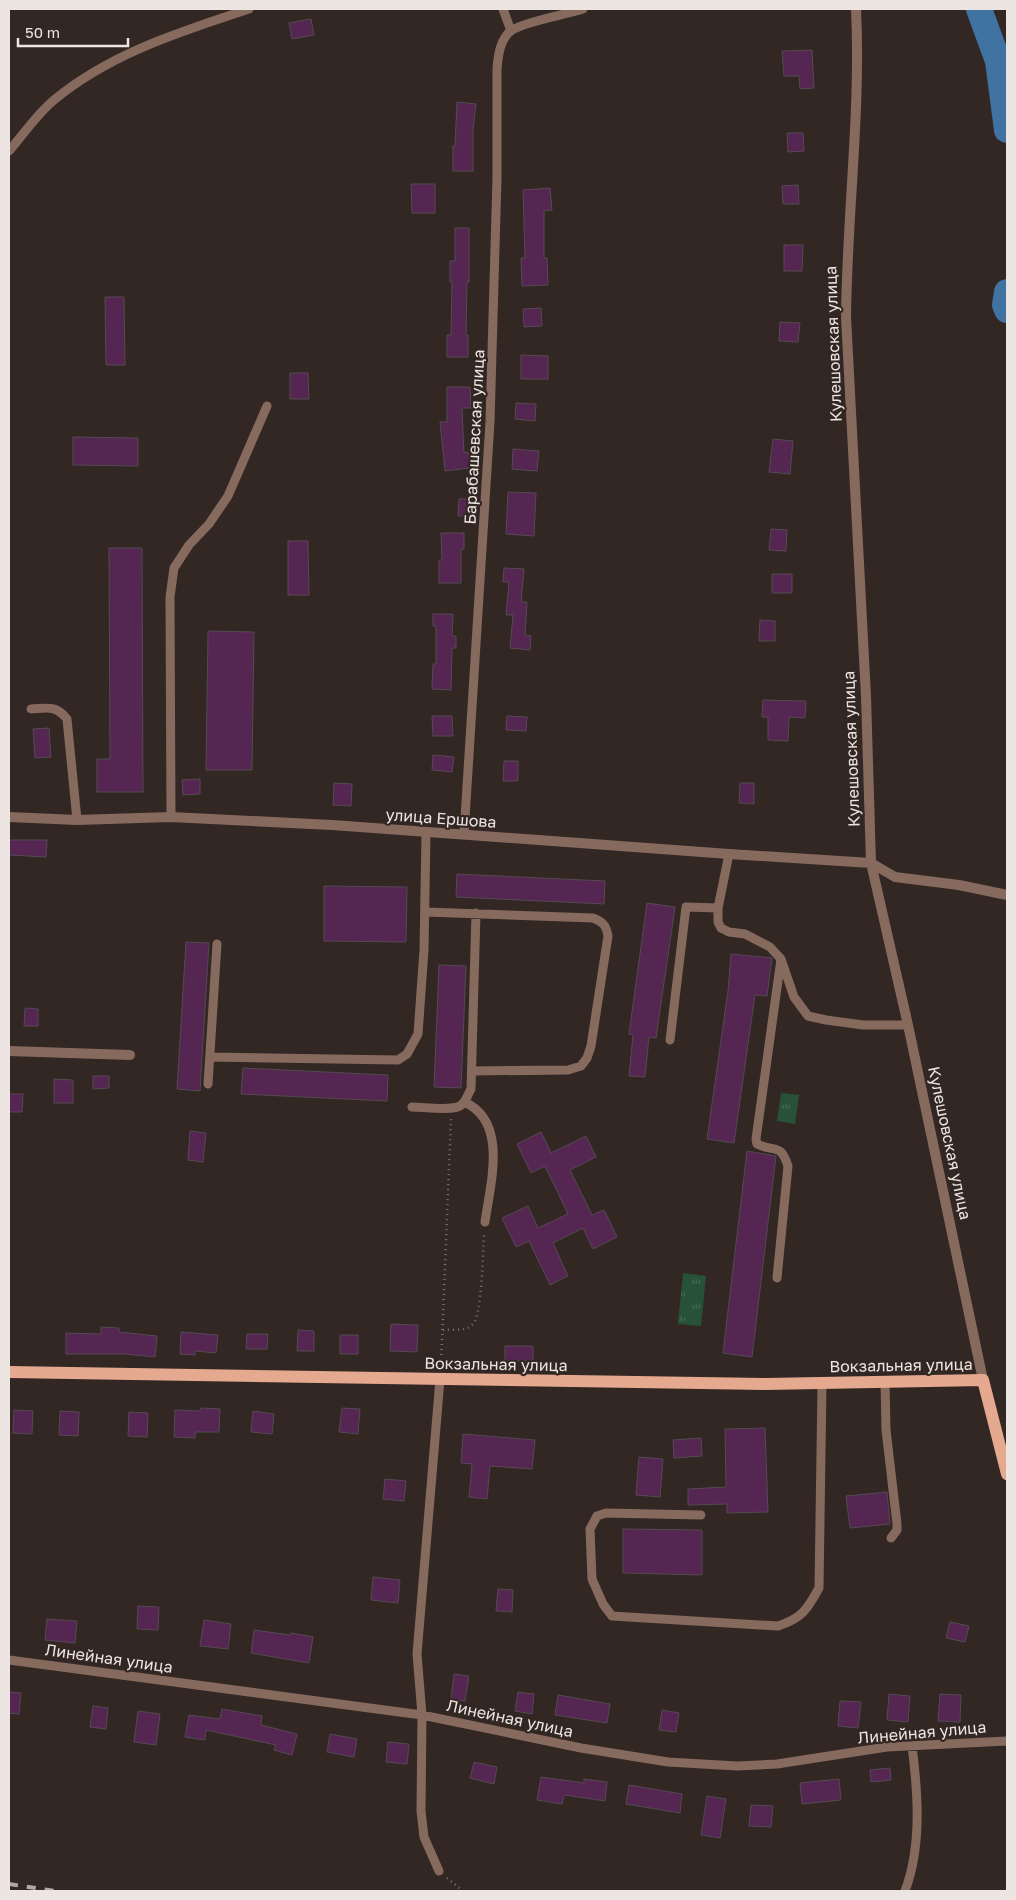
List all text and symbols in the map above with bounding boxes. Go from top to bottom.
scale bar [18,15,128,47]
text: 50 m [25,23,60,41]
street label: Кулешовская улица [820,266,846,422]
street label: Барабашевская улица [459,349,489,525]
street label: Кулешовская улица [838,671,864,827]
street label: улица Ершова [385,804,497,832]
street label: Кулешовская улица [924,1065,976,1221]
street label: Вокзальная улица [424,1353,568,1375]
street label: Вокзальная улица [829,1354,973,1376]
street label: Линейная улица [44,1639,174,1677]
street label: Линейная улица [445,1695,575,1741]
street label: Линейная улица [857,1716,987,1748]

